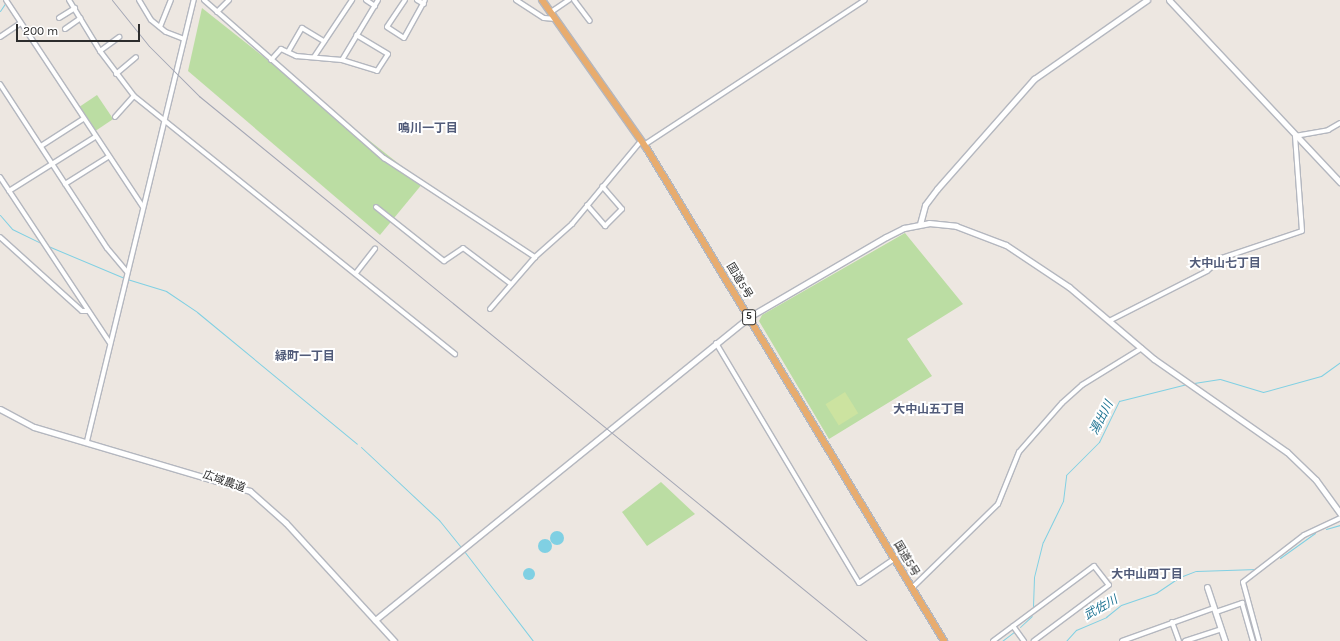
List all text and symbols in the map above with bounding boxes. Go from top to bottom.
scale bar [18,16,142,42]
text: 200 m [23,24,58,38]
district label: 鳴川一丁目 [398,122,458,136]
district label: 大中山七丁目 [1189,257,1261,271]
street label: 国道5号 [723,261,755,301]
road number: 5 [742,309,756,325]
district label: 緑町一丁目 [275,350,335,364]
water label: 湯出川 [1087,399,1117,437]
district label: 大中山五丁目 [893,403,965,417]
street label: 広域農道 [201,469,247,495]
street label: 国道5号 [890,539,922,579]
district label: 大中山四丁目 [1111,568,1183,582]
water label: 武佐川 [1082,593,1120,623]

